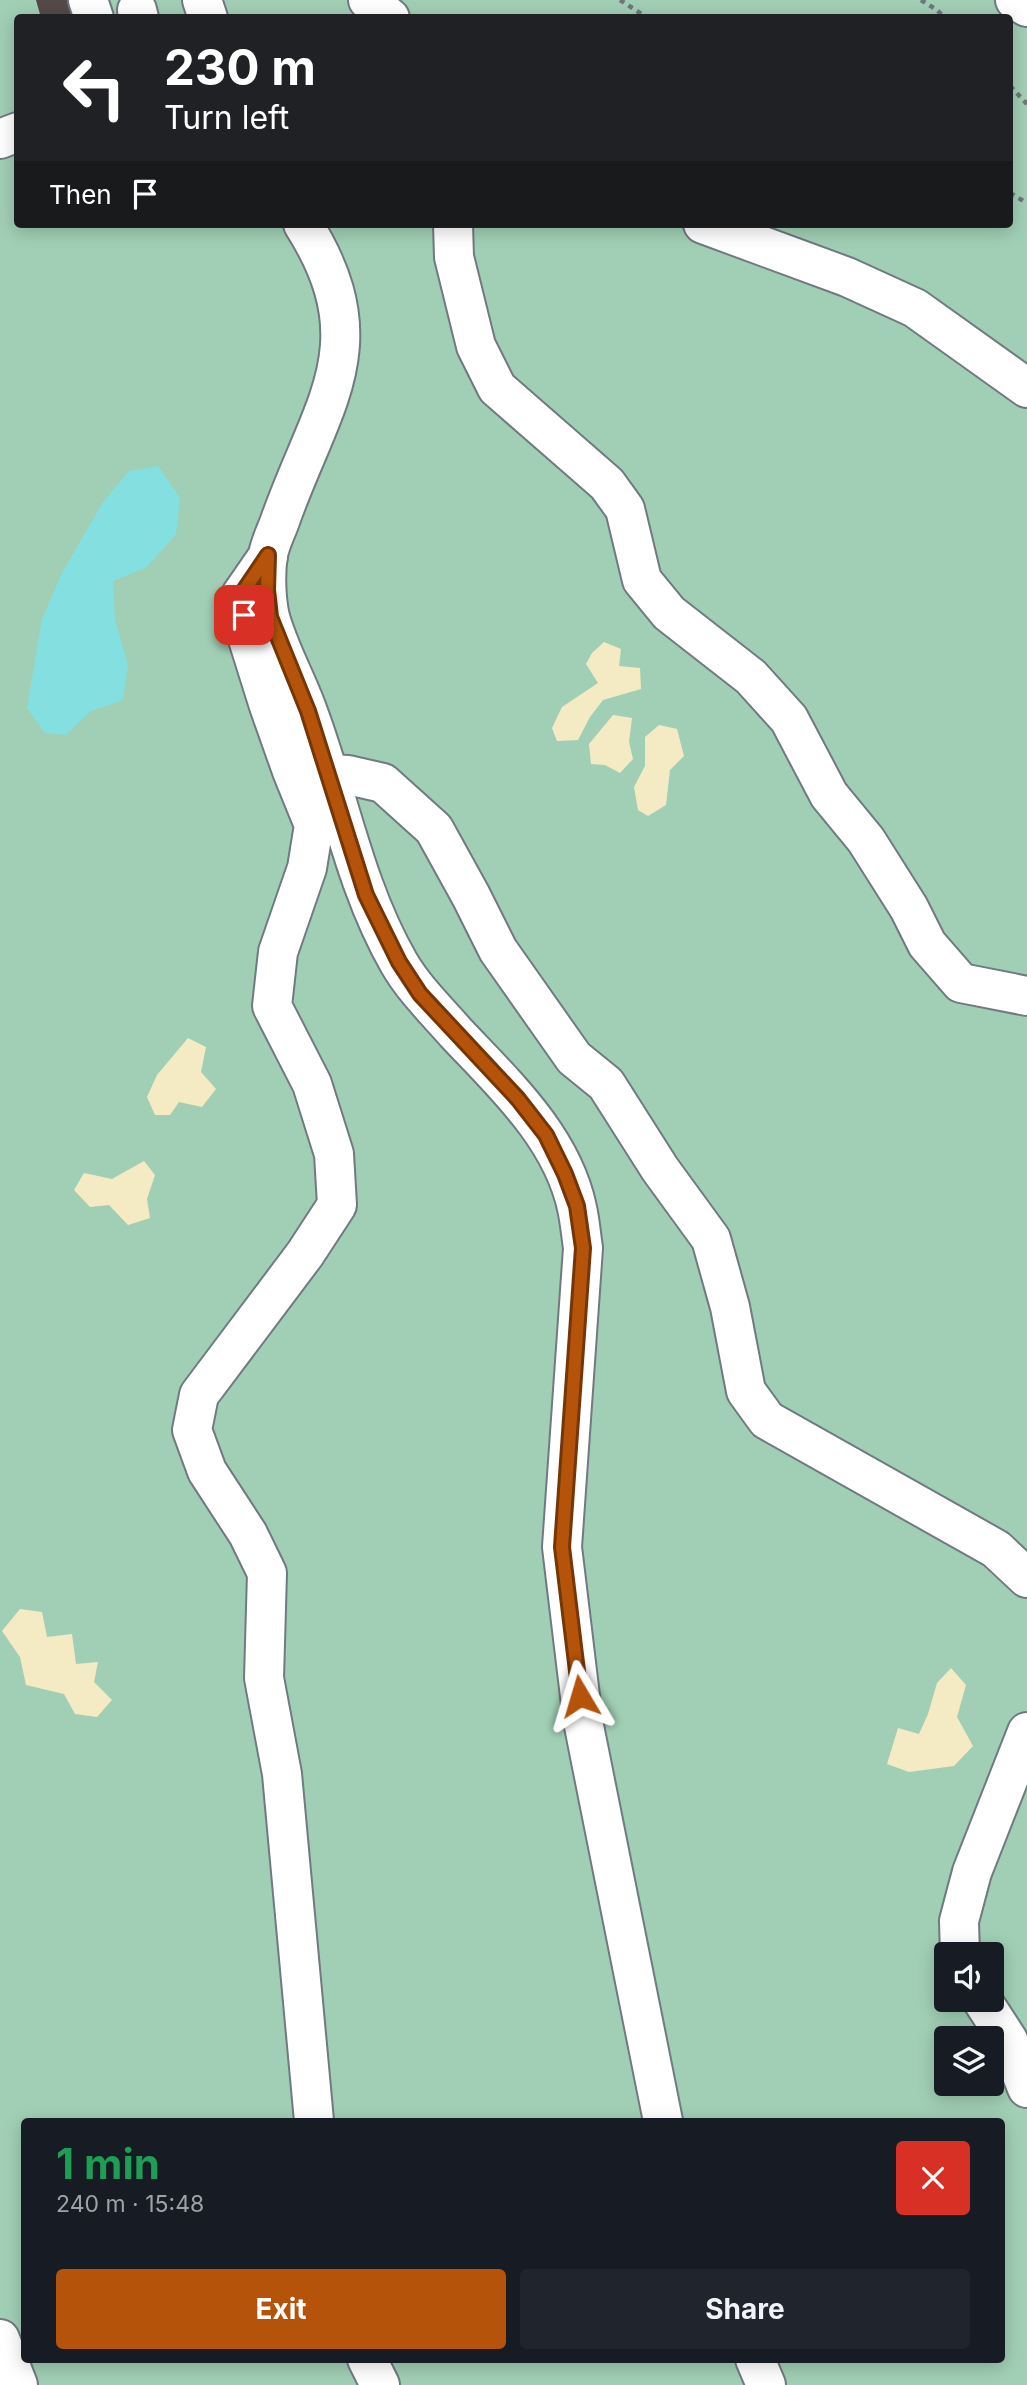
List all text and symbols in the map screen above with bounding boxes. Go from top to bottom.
text: 230 m [164,38,316,97]
icon: left [49,42,140,133]
text: Turn left [164,98,289,137]
icon: arrive [126,175,164,213]
text: Then [49,179,112,210]
pin [214,585,274,645]
icon: arrive [225,596,263,634]
position arrow [543,1659,617,1733]
map controls [934,1942,1004,2096]
button: sound [934,1942,1004,2012]
button: layers [934,2026,1004,2096]
text: 1 min [56,2138,160,2189]
button: close [896,2141,970,2215]
text: 240 m · 15:48 [56,2190,204,2218]
button: Exit [56,2269,506,2349]
button: Share [520,2269,970,2349]

